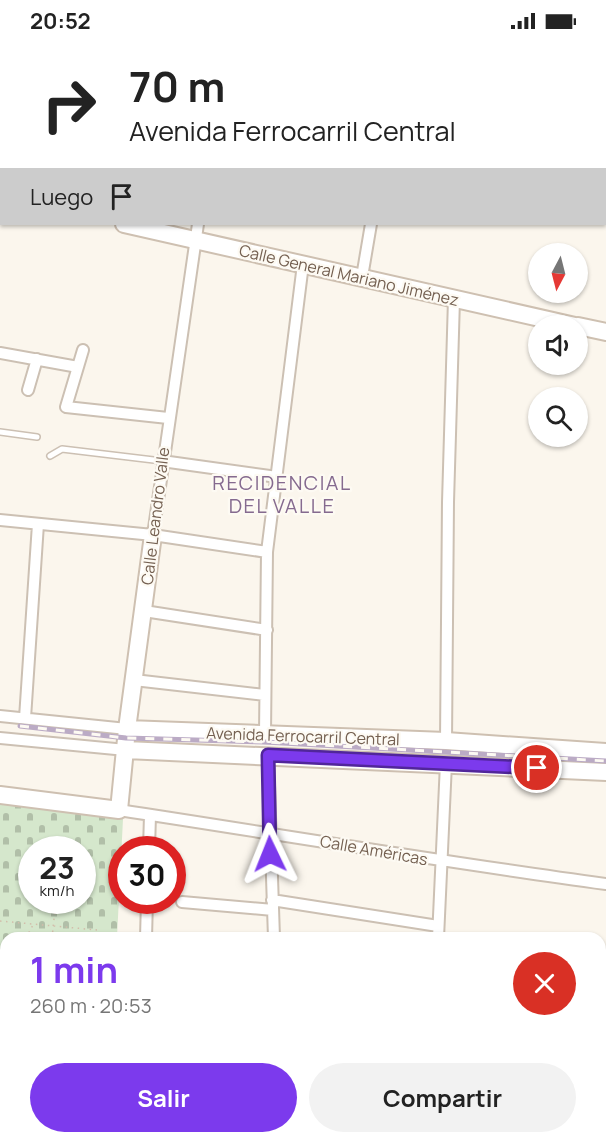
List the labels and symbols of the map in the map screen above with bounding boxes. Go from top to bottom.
street label: Calle General Mariano Jiménez [237,239,461,311]
north arrow [528,243,588,303]
street label: Calle Leandro Valle [136,446,174,586]
district label: RECIDENCIAL DEL VALLE [212,469,352,519]
street label: Avenida Ferrocarril Central [206,722,400,750]
pin [511,742,562,793]
position arrow [238,822,302,886]
street label: Calle Américas [318,830,430,870]
speed limit sign: 30 [108,836,186,914]

